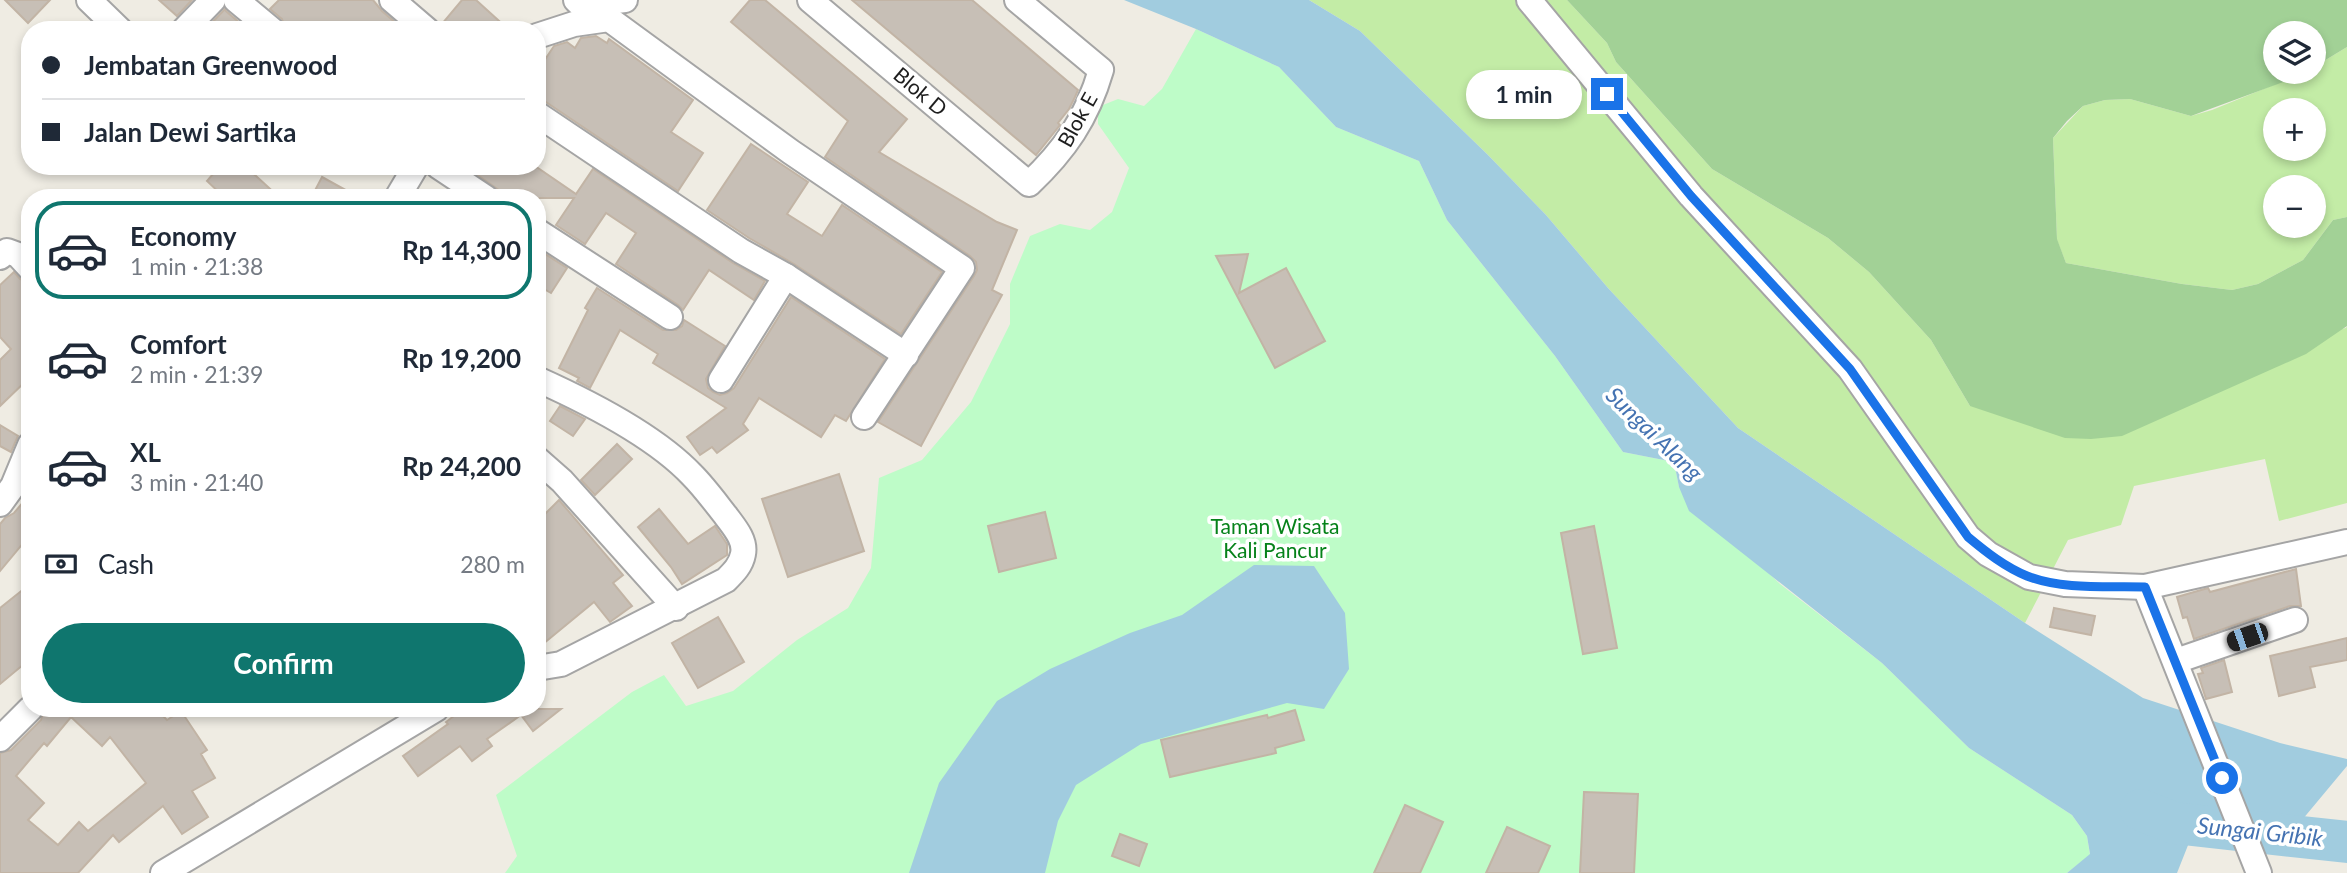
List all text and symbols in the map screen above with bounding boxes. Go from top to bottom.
map controls [2263,21,2326,238]
button: layers [2263,21,2326,84]
text: Jembatan Greenwood [84,49,338,81]
street label: Blok D [889,61,953,120]
callout: 1 min [1467,70,1582,119]
route end [1591,78,1623,110]
text: 1 min [1495,80,1553,108]
street label: Blok E [1052,88,1102,151]
button: + [2263,98,2326,161]
text: Jalan Dewi Sartika [84,116,296,148]
button: − [2263,175,2326,238]
icon: car [46,219,109,282]
text: Economy [130,220,236,252]
text: Rp 14,300 [402,234,521,266]
text: 1 min · 21:38 [130,252,263,280]
icon: car [46,327,109,390]
text: Comfort [130,328,227,360]
text: Rp 19,200 [402,342,521,374]
text: 2 min · 21:39 [130,360,263,388]
water label: Sungai Alang [1601,380,1709,487]
icon: car [46,435,109,498]
text: XL [130,436,161,468]
text: Rp 24,200 [402,450,521,482]
text: 3 min · 21:40 [130,468,263,496]
park label: Taman Wisata Kali Pancur [1210,513,1340,562]
icon: cash [42,545,80,583]
text: Cash [98,548,154,580]
text: 280 m [460,550,525,578]
car [2224,620,2271,654]
button: Confirm [42,623,525,703]
route start [2206,762,2238,794]
water label: Sungai Gribik [2196,810,2325,852]

